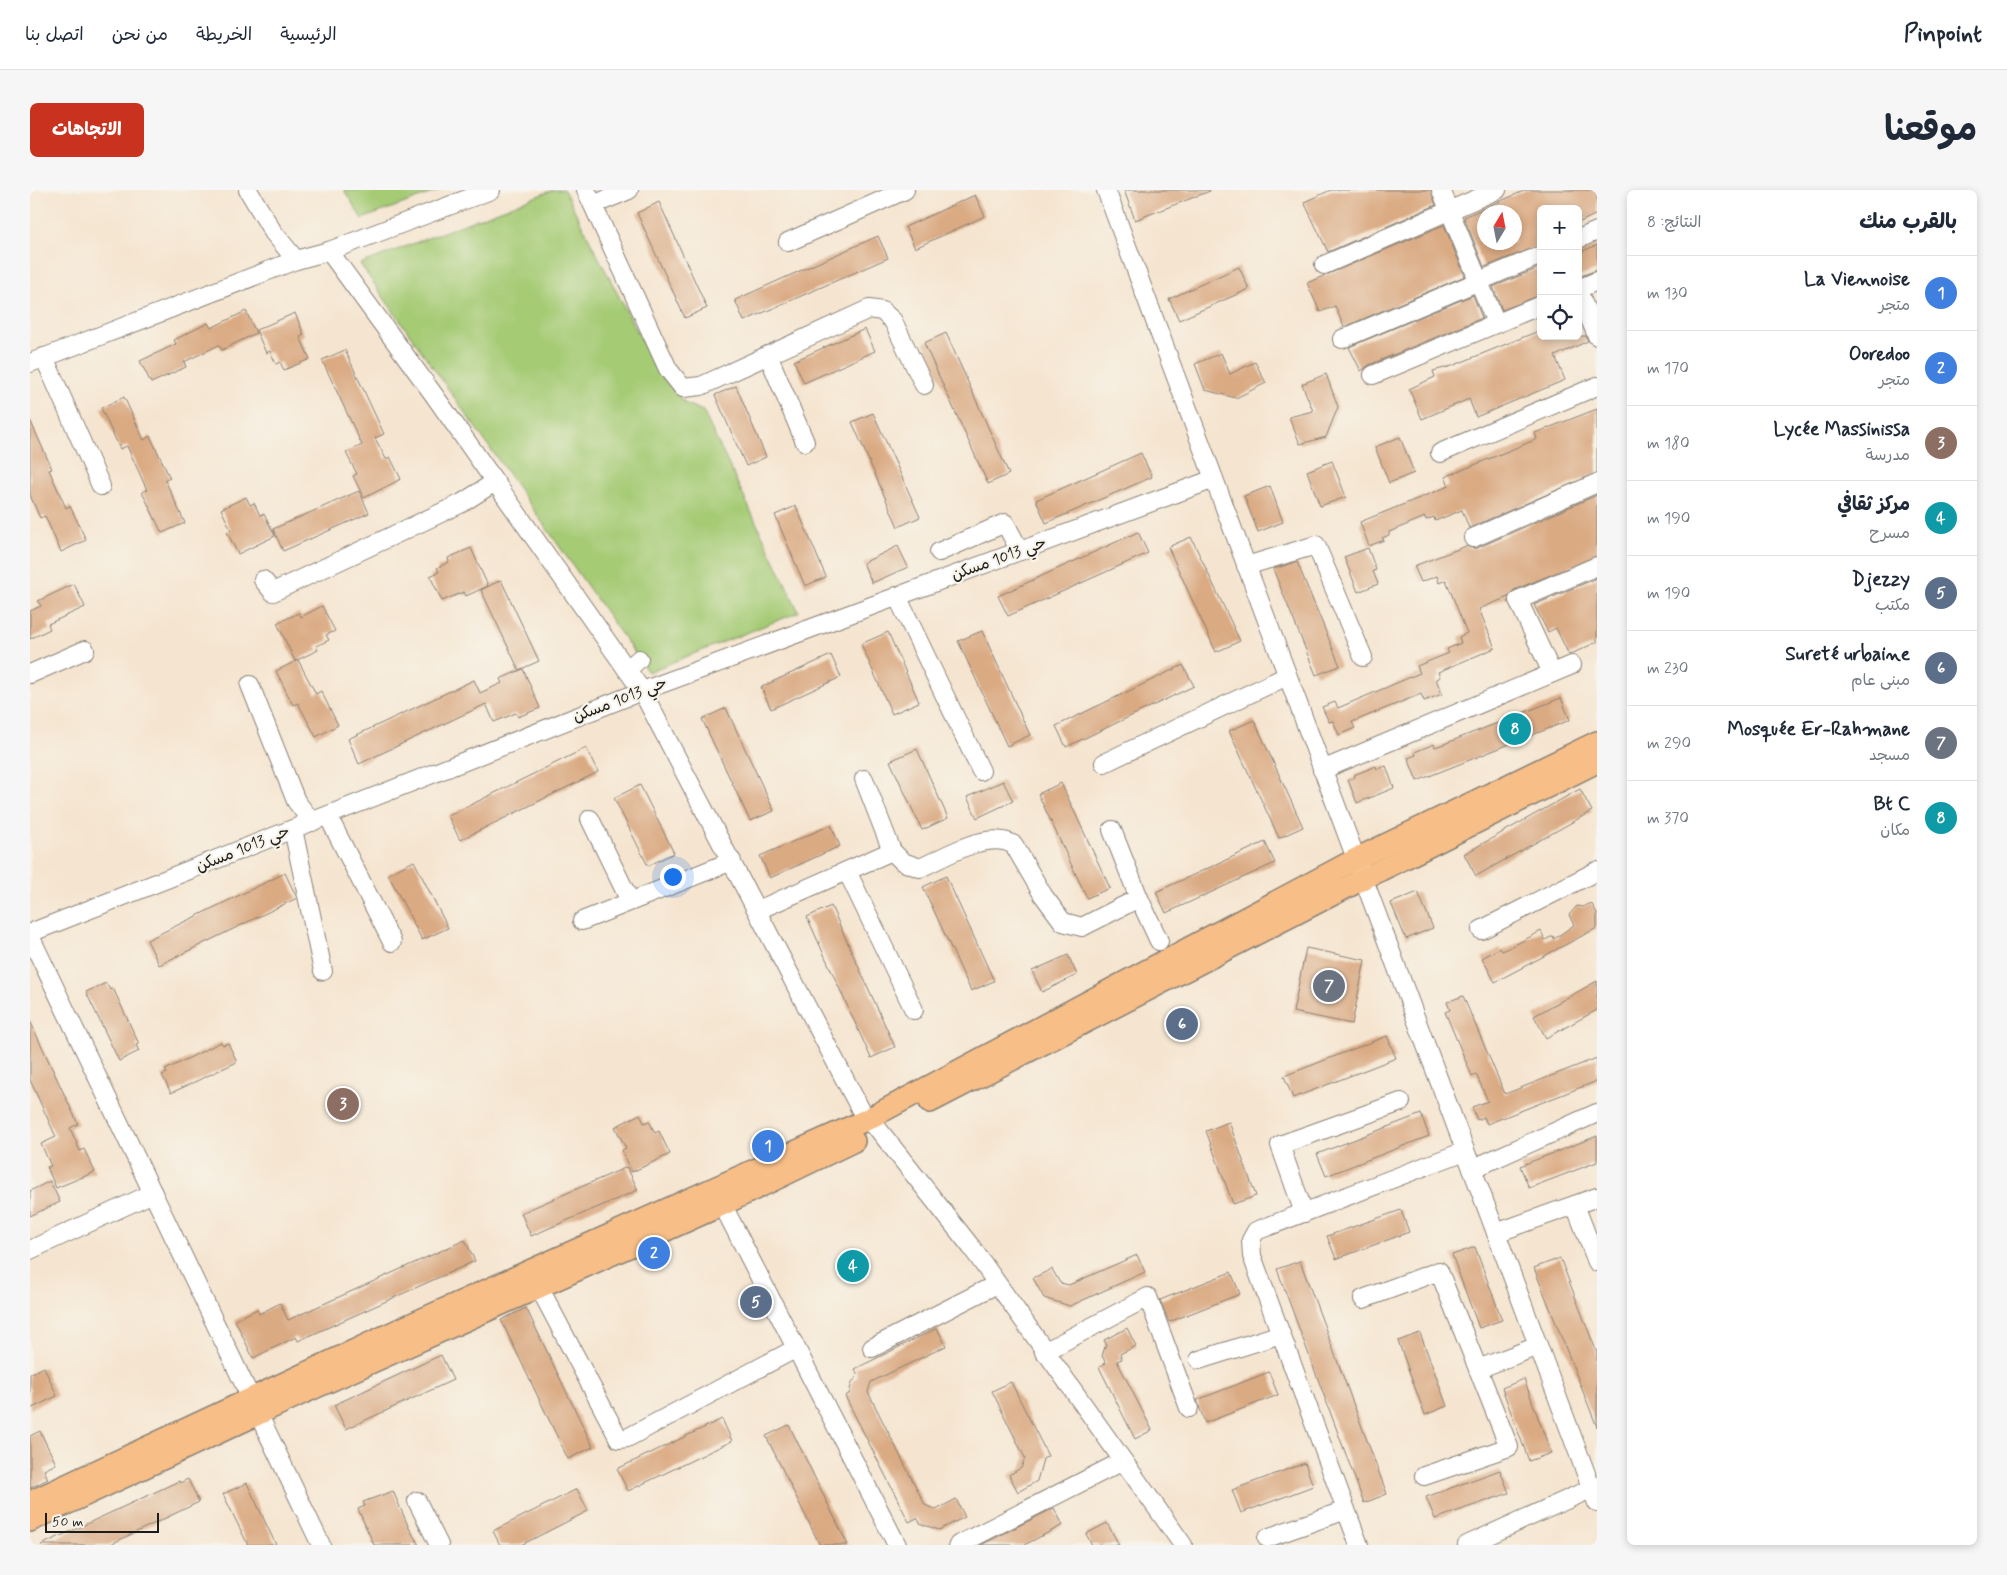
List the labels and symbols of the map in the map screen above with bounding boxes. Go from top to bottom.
north arrow [1477,205,1522,250]
street label: حي 1013 مسكن [949,532,1050,589]
street label: حي 1013 مسكن [570,672,671,730]
pin: 8 [1499,710,1531,748]
street label: حي 1013 مسكن [193,821,294,880]
your location [660,864,686,890]
pin: 7 [1313,967,1345,1005]
pin: 6 [1166,1005,1198,1043]
pin: 3 [327,1085,359,1123]
pin: 1 [752,1127,784,1165]
pin: 2 [638,1234,670,1272]
pin: 4 [837,1247,869,1285]
pin: 5 [740,1283,772,1321]
scale bar [45,1510,159,1533]

